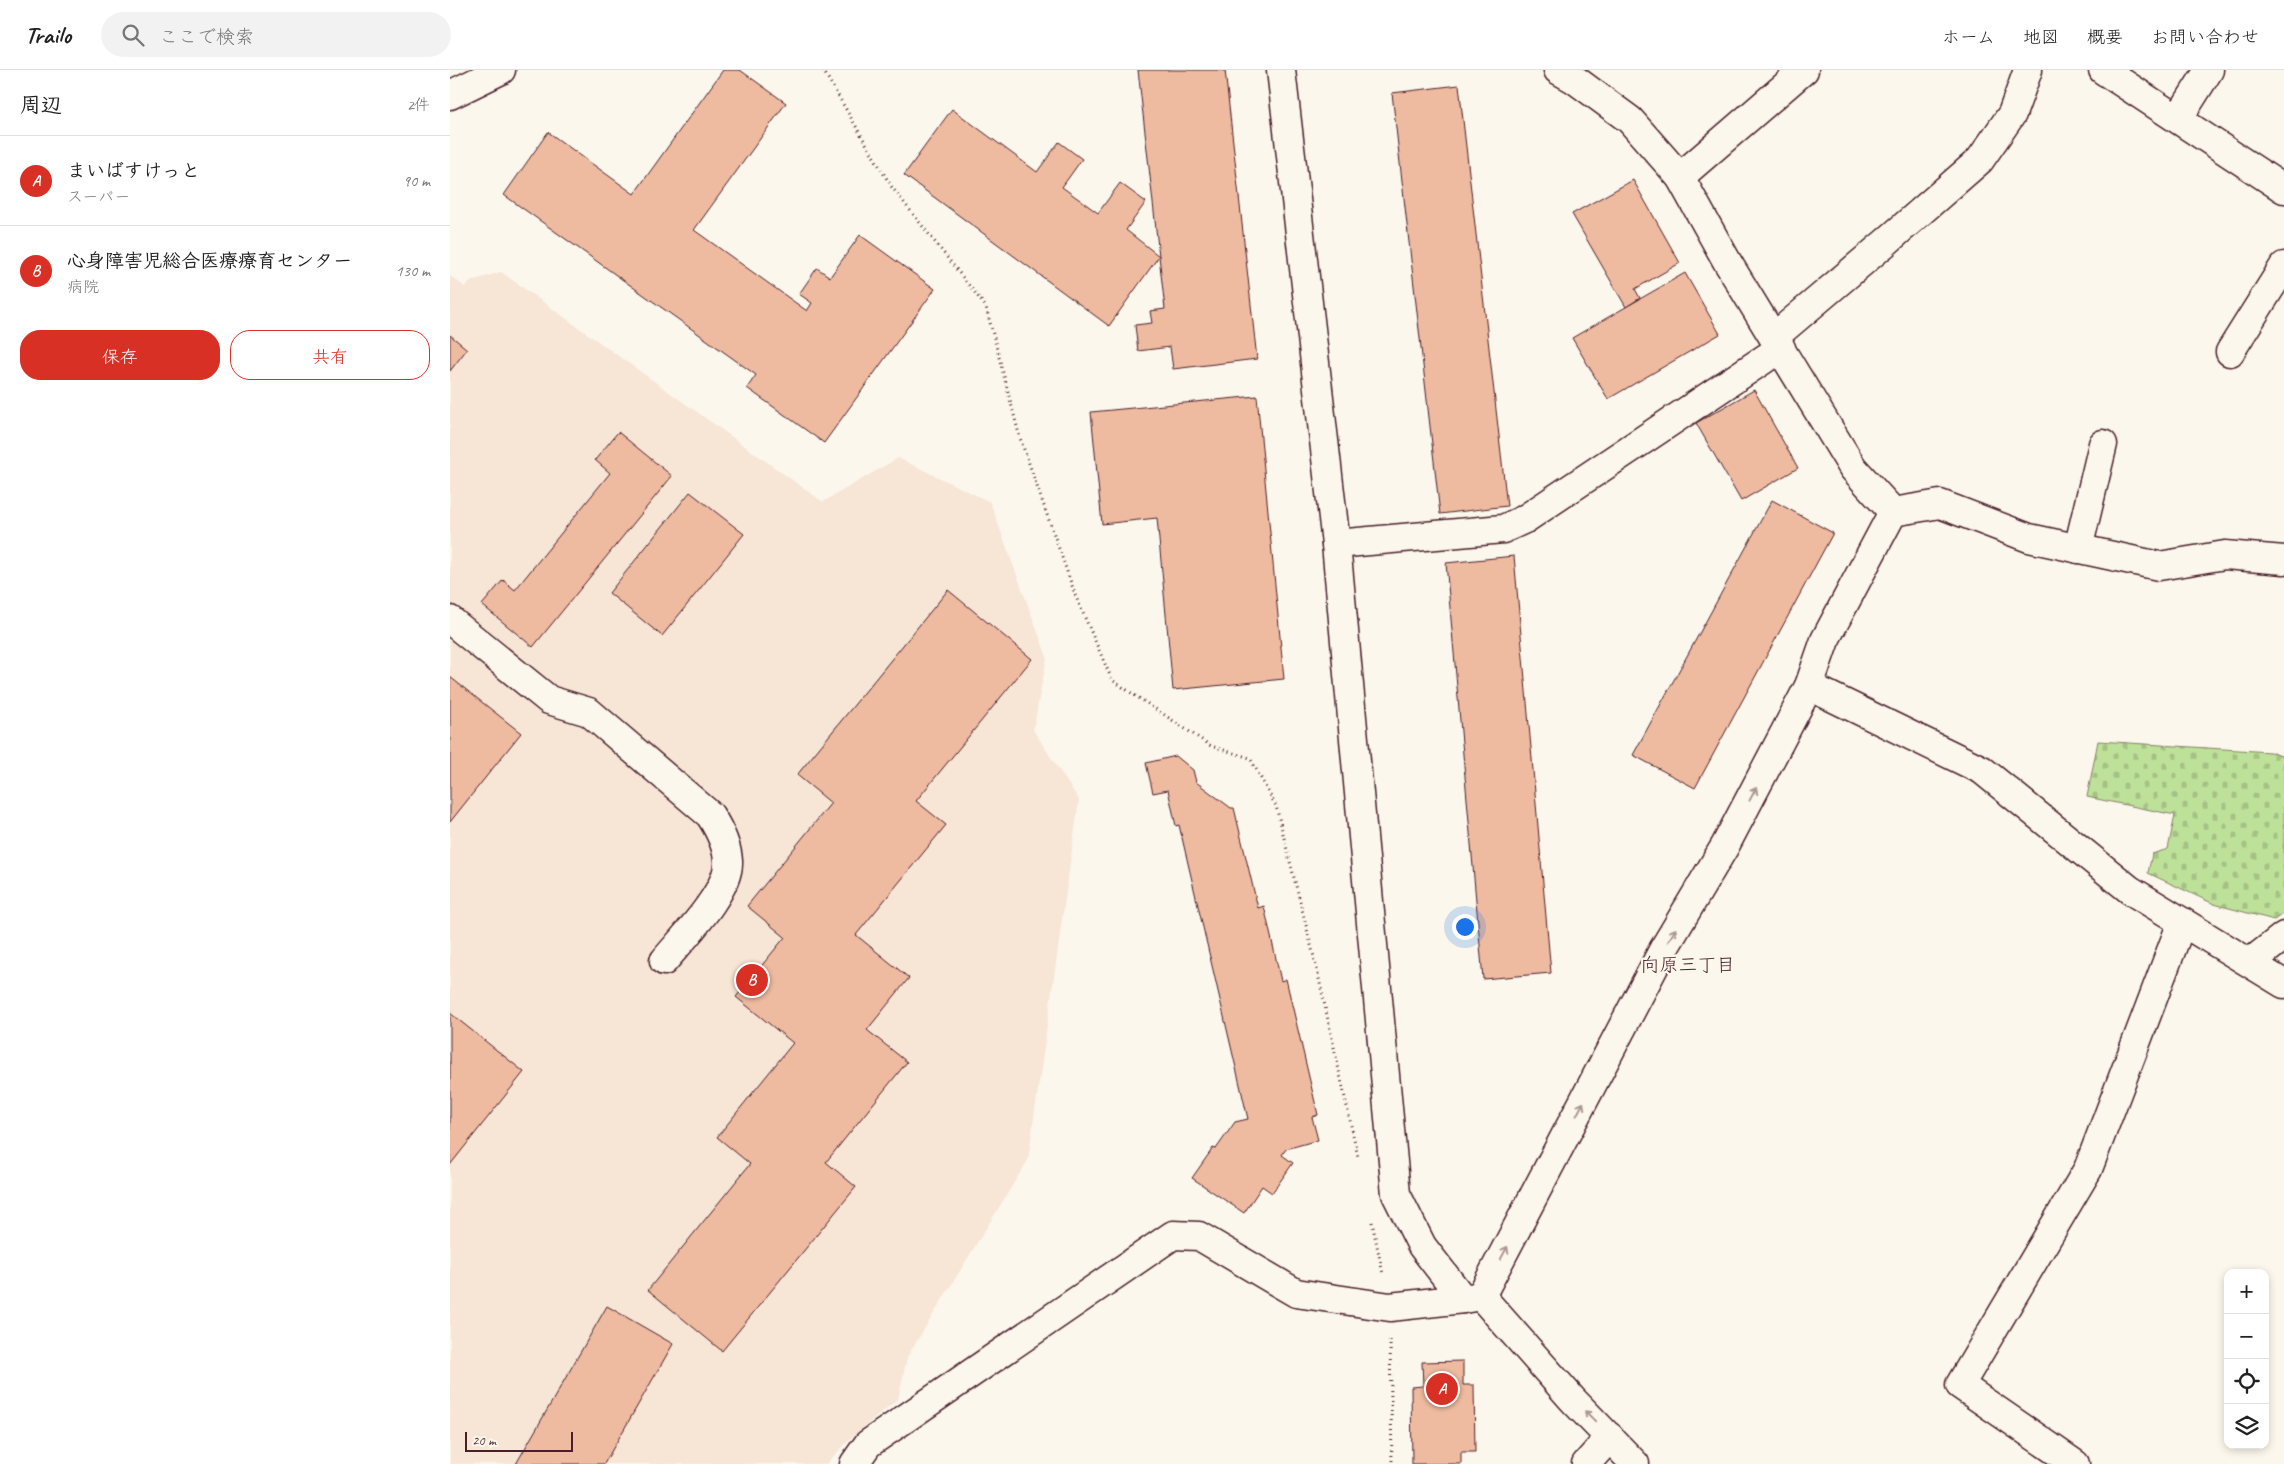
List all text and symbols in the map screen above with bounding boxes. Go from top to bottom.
search box [101,12,451,57]
text: Trailo [25,20,71,50]
icon: search [119,21,147,49]
text: ここで検索 [159,25,254,49]
text: ホーム [1942,26,1995,48]
text: 地図 [2023,26,2059,48]
text: 概要 [2087,26,2123,48]
text: お問い合わせ [2151,26,2259,48]
text: 周辺 [20,92,62,118]
text: 2件 [407,95,430,115]
text: まいばすけっと [67,159,200,183]
text: A [32,171,40,191]
text: 90 m [403,171,430,191]
text: スーパー [67,187,130,207]
text: 心身障害児総合医療療育センター [67,249,352,273]
text: B [32,261,40,281]
text: 130 m [396,261,430,281]
text: 病院 [67,277,99,297]
button: 保存 [20,330,220,380]
button: 共有 [230,330,430,380]
one-way arrow [1748,786,1758,801]
your location [1452,914,1478,940]
one-way arrow [1668,928,1678,942]
district label: 向原三丁目 [1640,953,1736,977]
pin: B [736,961,768,999]
one-way arrow [1576,1102,1585,1117]
one-way arrow [1499,1245,1509,1260]
map controls [2224,1269,2269,1449]
button: + [2224,1269,2269,1314]
button: − [2224,1314,2269,1359]
button: locate [2224,1359,2269,1404]
pin: A [1426,1370,1458,1408]
button: layers [2224,1404,2269,1449]
one-way arrow [1583,1410,1596,1422]
scale bar [465,1429,572,1452]
text: 20 m [472,1432,496,1449]

